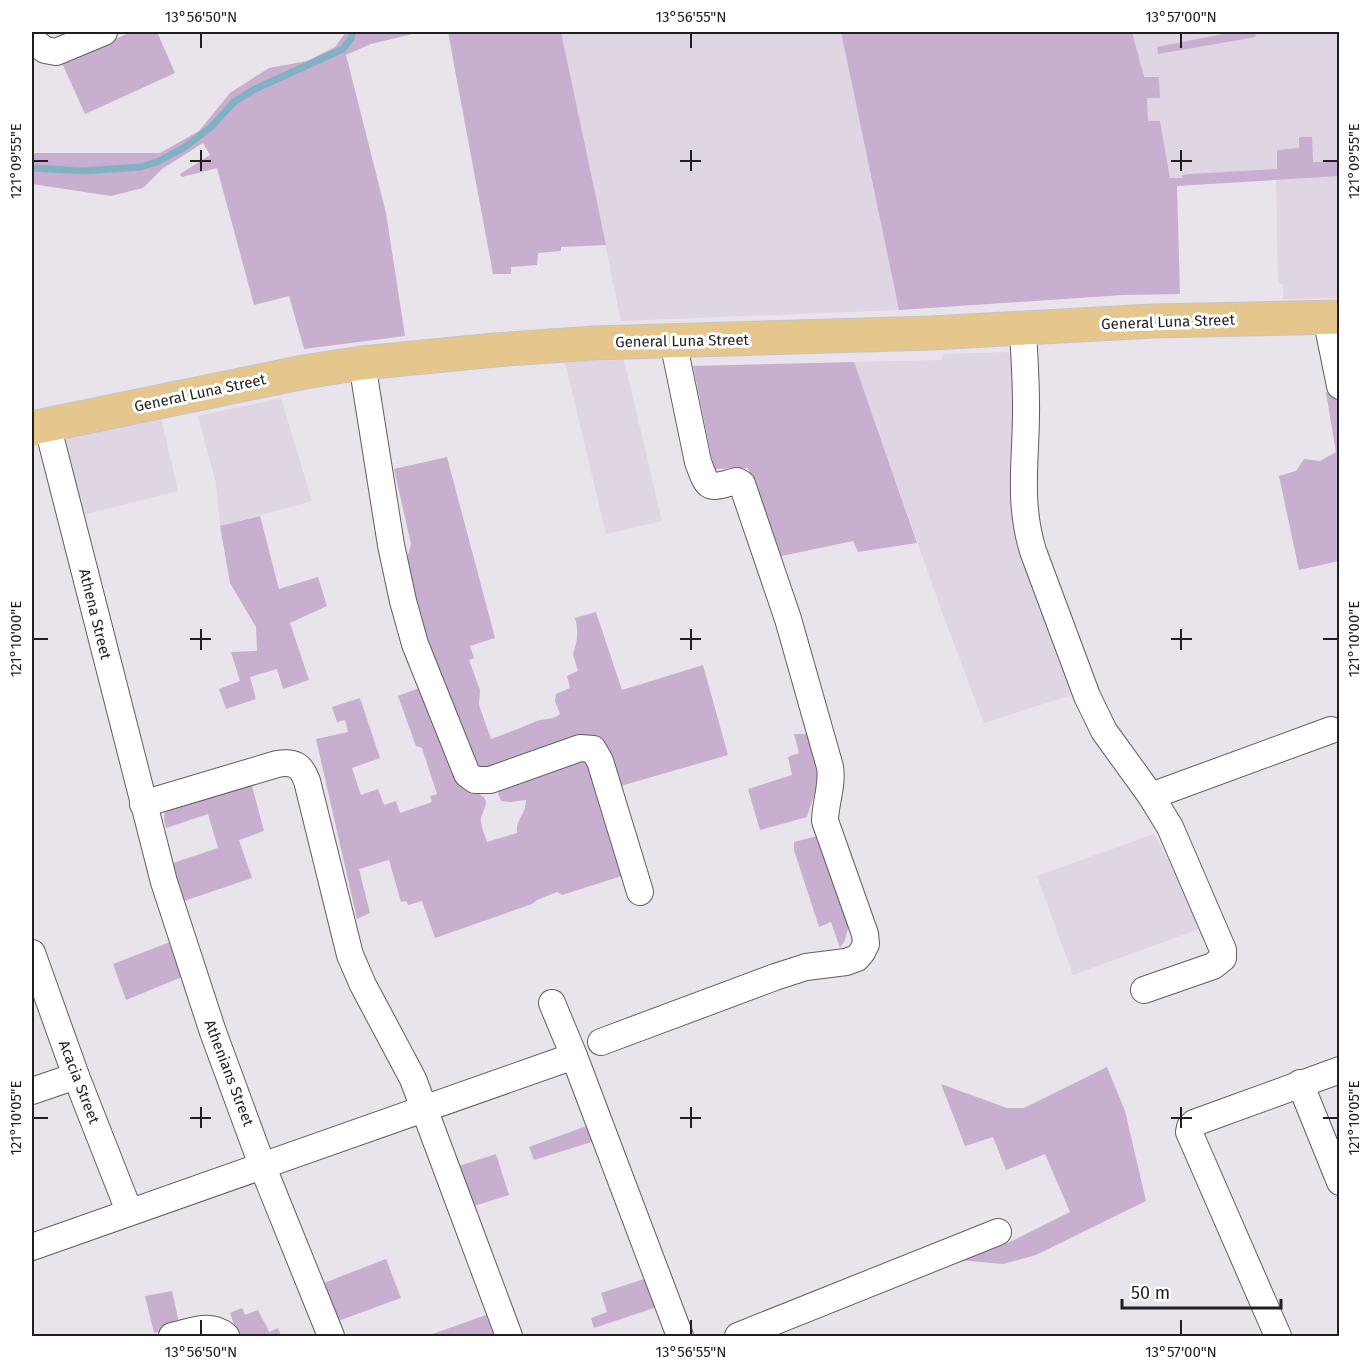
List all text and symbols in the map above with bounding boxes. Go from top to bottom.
text: 13°56'50"N [165,8,237,26]
text: 13°56'55"N [655,8,727,26]
text: 13°57'00"N [1145,8,1217,26]
text: 121°09'55"E [7,123,25,199]
text: 121°09'55"E [1345,123,1363,199]
street label: General Luna Street [1101,311,1236,333]
street label: General Luna Street [615,331,750,351]
street label: General Luna Street [133,370,268,416]
street label: Athena Street [75,567,115,662]
text: 121°10'00"E [7,601,25,677]
text: 121°10'00"E [1345,601,1363,677]
street label: Athenians Street [200,1017,258,1129]
street label: Acacia Street [55,1038,103,1127]
text: 121°10'05"E [7,1080,25,1156]
text: 121°10'05"E [1345,1080,1363,1156]
scale bar [1122,1272,1281,1310]
text: 50 m [1131,1282,1170,1304]
text: 13°56'50"N [165,1343,237,1361]
text: 13°56'55"N [655,1343,727,1361]
text: 13°57'00"N [1145,1343,1217,1361]

